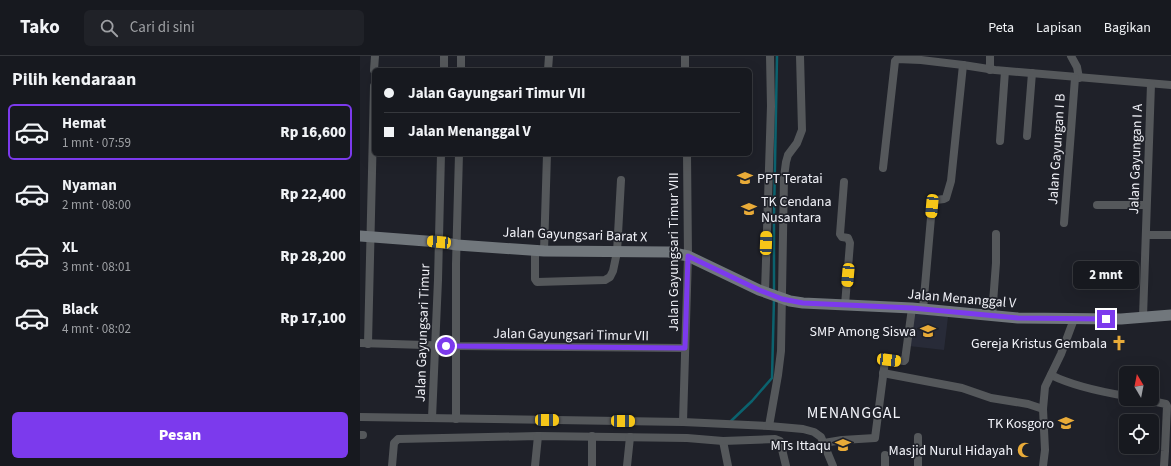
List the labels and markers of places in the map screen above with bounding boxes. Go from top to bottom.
school or university icon: PPT Teratai [736,169,754,187]
place label: PPT Teratai [757,169,823,189]
place label: TK Cendana Nusantara [761,192,832,228]
school or university icon: TK Cendana Nusantara [740,200,758,218]
place label: SMP Among Siswa [810,322,916,342]
school or university icon: SMP Among Siswa [919,322,937,340]
place label: Gereja Kristus Gembala [971,334,1107,354]
church icon: Gereja Kristus Gembala [1110,334,1128,352]
place label: TK Kosgoro [987,414,1054,434]
school or university icon: TK Kosgoro [1057,414,1075,432]
place label: MTs Ittaqu [770,436,831,456]
school or university icon: MTs Ittaqu [834,436,852,454]
place label: Masjid Nurul Hidayah [889,441,1013,461]
mosque icon: Masjid Nurul Hidayah [1016,441,1034,459]

